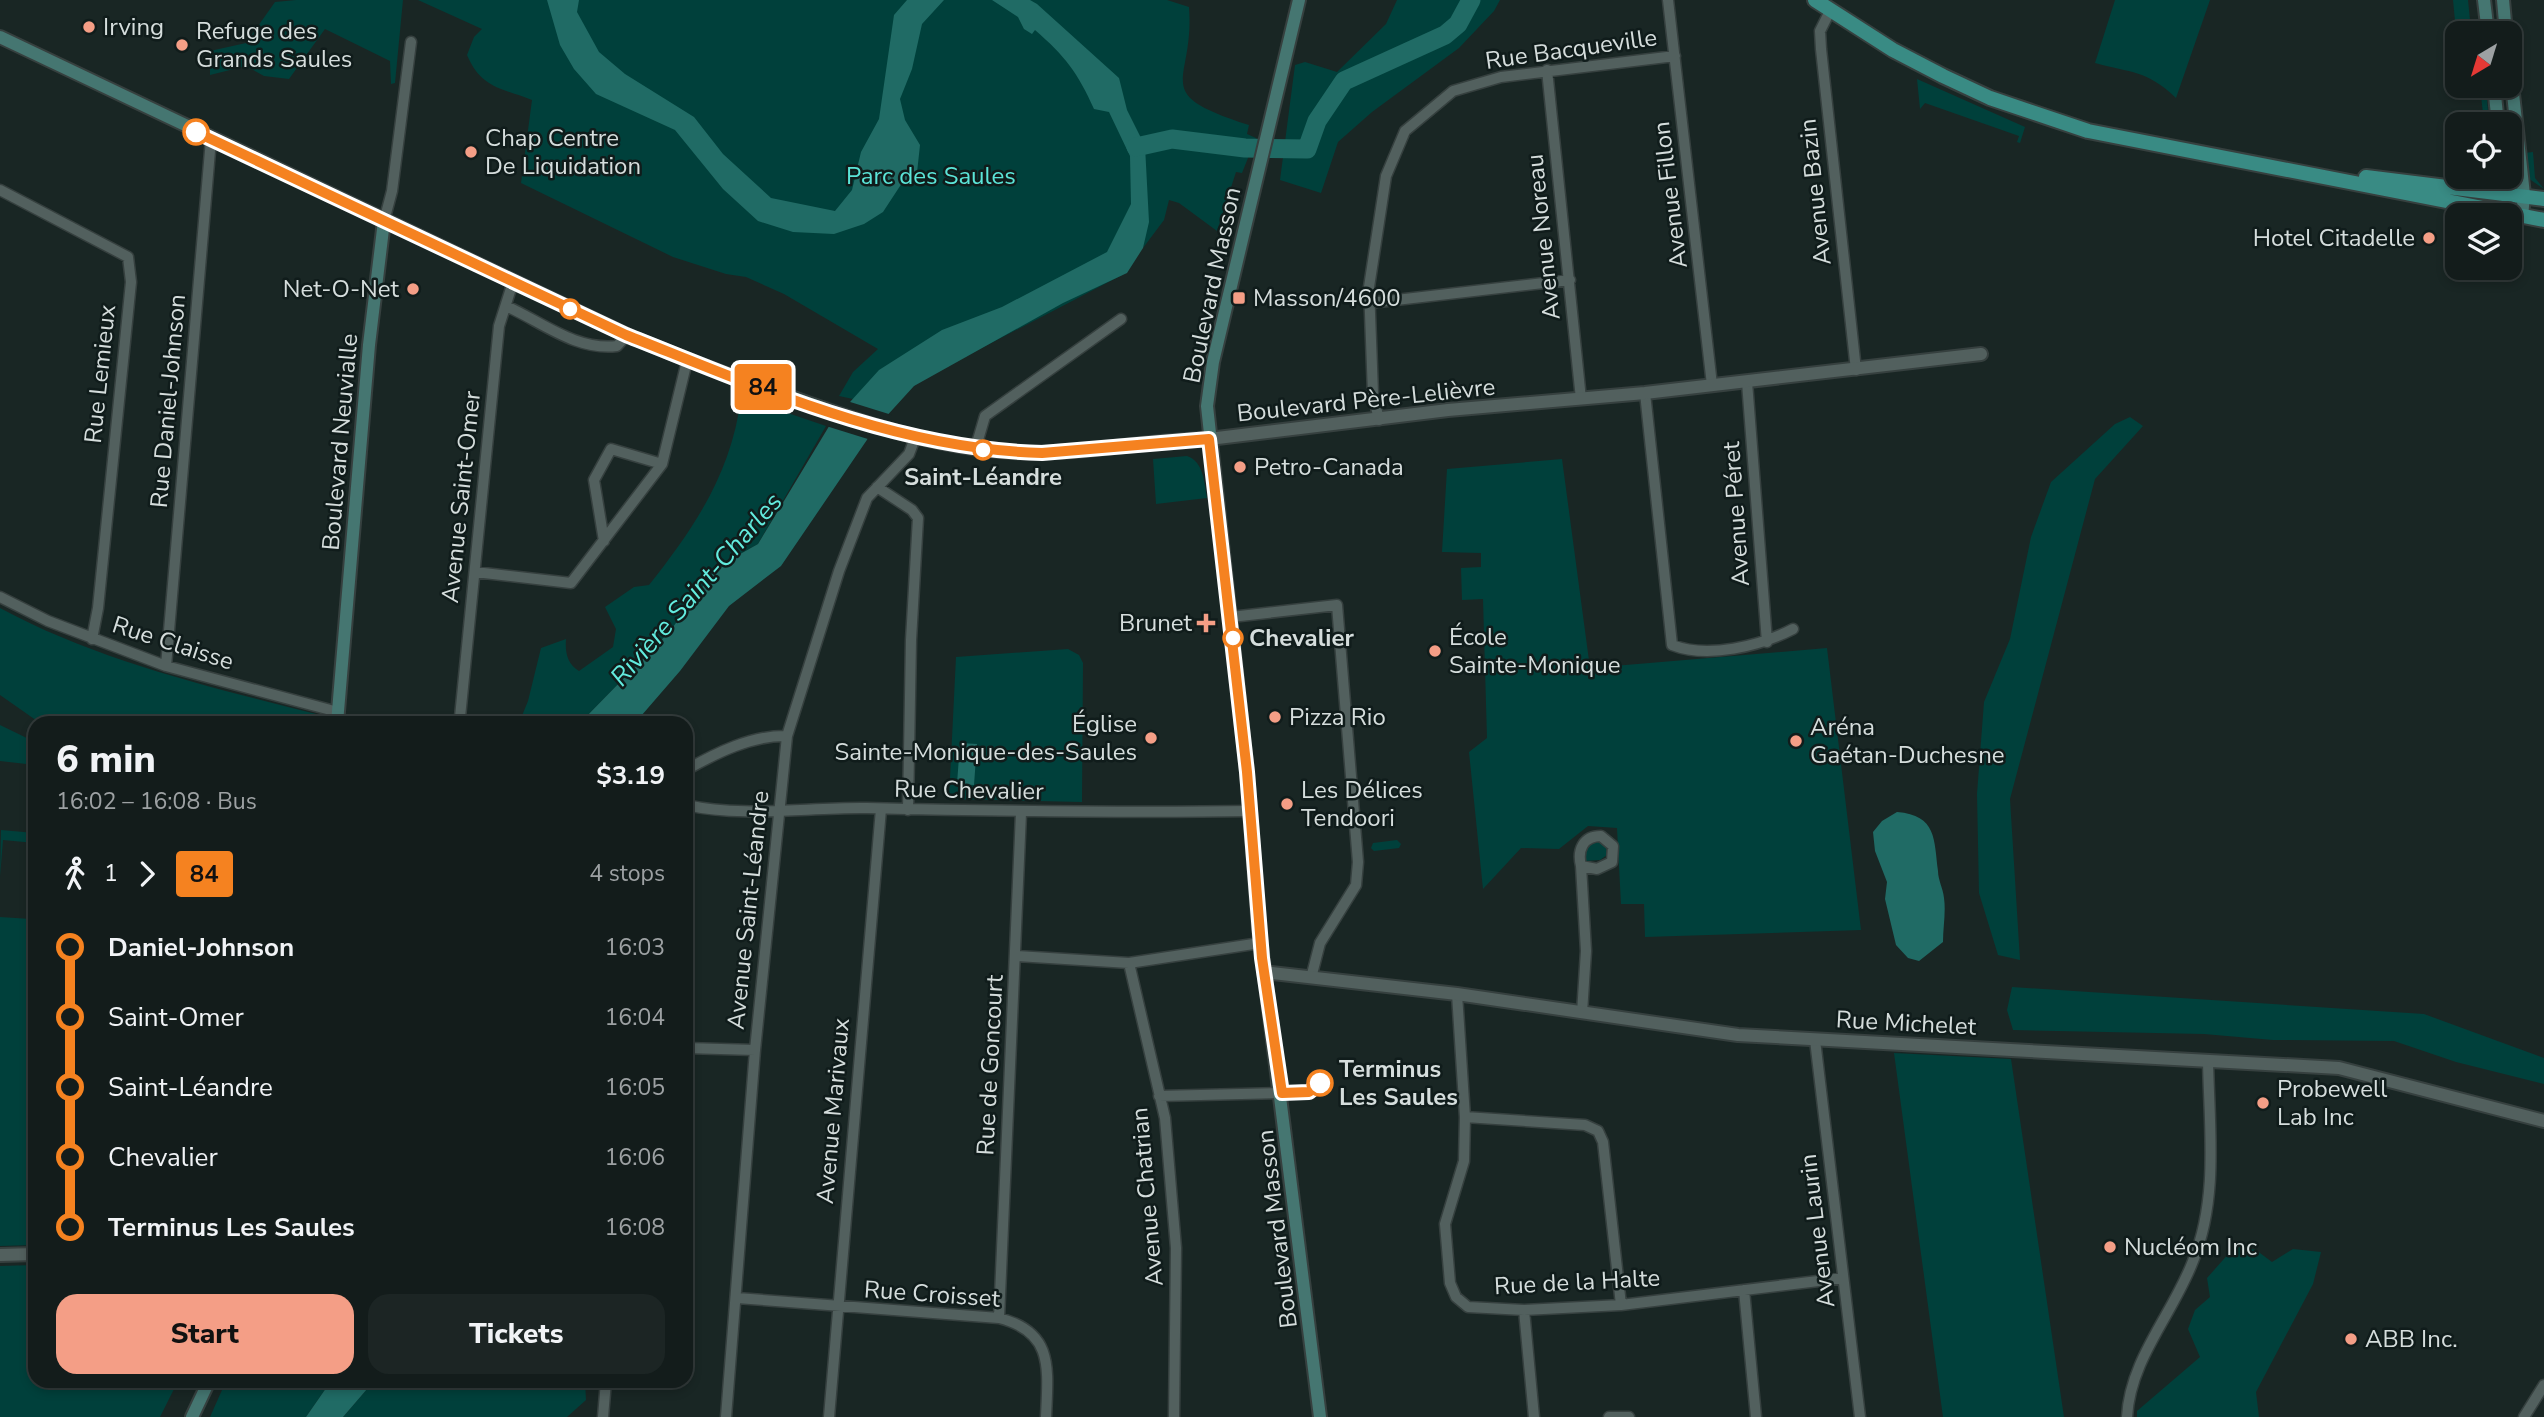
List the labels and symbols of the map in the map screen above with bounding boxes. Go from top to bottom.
place label: Irving [103,11,164,43]
place label: Refuge des Grands Saules [196,15,352,75]
marker: Irving [81,19,97,35]
street label: Rue Bacqueville [1483,21,1659,77]
north arrow [2445,21,2522,98]
marker: Refuge des Grands Saules [174,37,190,53]
street label: Avenue Bazin [1791,117,1839,267]
unlabelled marker [183,119,209,145]
street label: Avenue Fillon [1645,120,1695,270]
place label: Chap Centre De Liquidation [485,122,641,182]
marker: Chap Centre De Liquidation [463,144,479,160]
street label: Avenue Noreau [1518,153,1568,321]
park label: Parc des Saules [846,160,1016,192]
street label: Boulevard Masson [1176,184,1248,386]
place label: Hotel Citadelle [2253,222,2415,254]
marker: Hotel Citadelle [2421,230,2437,246]
place label: Net-O-Net [283,273,400,305]
marker: Net-O-Net [405,281,421,297]
place label: Masson/4600 [1253,282,1401,314]
marker: Masson/4600 [1231,290,1247,306]
street label: Rue Daniel-Johnson [143,293,193,509]
unlabelled marker [560,299,580,319]
street label: Rue Lemieux [77,303,123,445]
street label: Boulevard Neuvialle [315,332,365,552]
line badge: 84 [732,364,794,410]
street label: Boulevard Père-Lelièvre [1235,371,1497,429]
street label: Avenue Saint-Omer [434,389,488,605]
marker: Saint-Léandre [973,440,993,460]
street label: Avenue Péret [1715,440,1757,587]
place label: Petro-Canada [1254,451,1404,483]
marker: Petro-Canada [1232,459,1248,475]
place label: Saint-Léandre [904,461,1062,493]
water label: Rivière Saint-Charles [602,485,790,694]
place label: Brunet [1119,607,1193,639]
street label: Rue Claisse [108,608,238,678]
marker: Brunet [1198,615,1214,631]
place label: École Sainte-Monique [1449,621,1620,681]
place label: Chevalier [1249,622,1354,654]
marker: Chevalier [1223,628,1243,648]
marker: École Sainte-Monique [1427,643,1443,659]
place label: Pizza Rio [1289,701,1386,733]
place label: Église Sainte-Monique-des-Saules [834,708,1137,768]
marker: Pizza Rio [1267,709,1283,725]
place label: Aréna Gaétan-Duchesne [1810,711,2005,771]
marker: Église Sainte-Monique-des-Saules [1143,730,1159,746]
marker: Aréna Gaétan-Duchesne [1788,733,1804,749]
street label: Rue Chevalier [894,773,1045,807]
place label: Les Délices Tendoori [1301,774,1423,834]
street label: Avenue Saint-Léandre [720,789,776,1031]
marker: Les Délices Tendoori [1279,796,1295,812]
street label: Rue de Goncourt [969,973,1011,1156]
street label: Rue Michelet [1835,1003,1977,1043]
street label: Avenue Marivaux [809,1016,857,1205]
place label: Terminus Les Saules [1339,1053,1458,1113]
marker: Terminus Les Saules [1307,1070,1333,1096]
place label: Probewell Lab Inc [2277,1073,2387,1133]
marker: Probewell Lab Inc [2255,1095,2271,1111]
street label: Avenue Chatrian [1123,1106,1171,1288]
street label: Boulevard Masson [1249,1128,1305,1330]
street label: Avenue Laurin [1792,1152,1842,1310]
place label: Nucléom Inc [2124,1231,2257,1263]
marker: Nucléom Inc [2102,1239,2118,1255]
street label: Rue de la Halte [1493,1262,1661,1302]
street label: Rue Croisset [863,1273,1002,1315]
place label: ABB Inc. [2365,1323,2458,1355]
marker: ABB Inc. [2343,1331,2359,1347]

